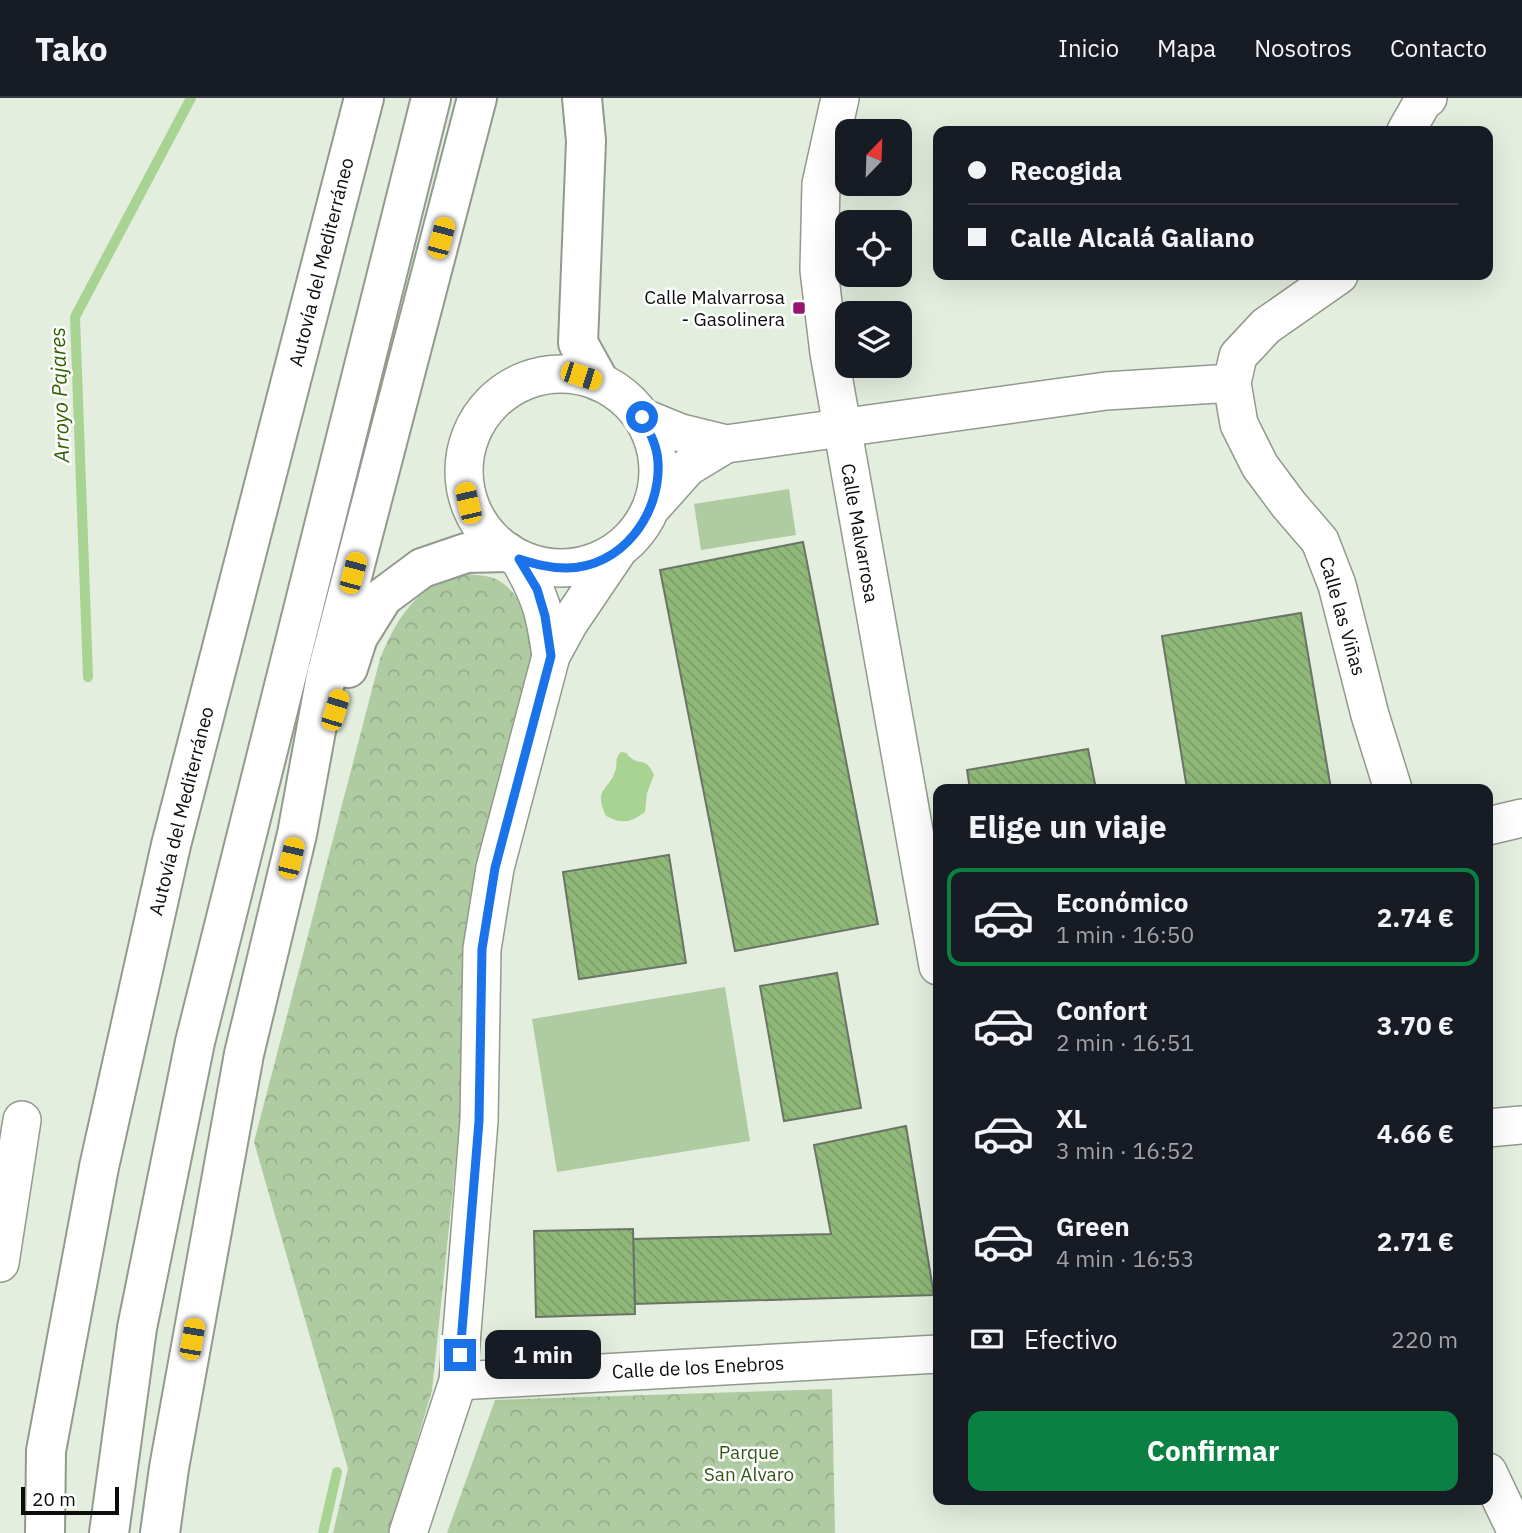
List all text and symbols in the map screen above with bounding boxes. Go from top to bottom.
text: Tako [35,27,108,70]
text: Inicio [1058,32,1119,64]
text: Mapa [1157,32,1216,64]
text: Nosotros [1254,32,1352,64]
text: Contacto [1390,32,1487,64]
north arrow [835,119,912,196]
map controls [835,119,912,378]
text: Recogida [1010,153,1122,187]
street label: Autovía del Mediterráneo [283,155,359,369]
button: locate [835,210,912,287]
car [426,215,457,261]
text: Calle Alcalá Galiano [1010,220,1255,254]
place label: Calle Malvarrosa - Gasolinera [644,285,785,331]
marker: Calle Malvarrosa - Gasolinera [791,300,807,316]
button: layers [835,301,912,378]
water label: Arroyo Pajares [43,327,75,464]
car [558,360,605,392]
route start [626,401,658,433]
street label: Calle Malvarrosa [836,462,884,604]
car [454,480,483,526]
car [338,550,369,596]
street label: Calle las Viñas [1315,554,1371,678]
car [319,687,352,733]
street label: Autovía del Mediterráneo [143,704,219,918]
text: Elige un viaje [968,805,1167,847]
car [277,835,306,881]
text: Económico [1056,885,1188,919]
icon: car [972,886,1035,949]
text: 2.74 € [1377,900,1454,934]
text: 1 min · 16:50 [1056,919,1194,949]
text: Confort [1056,993,1148,1027]
icon: car [972,994,1035,1057]
text: 3.70 € [1377,1008,1454,1042]
text: 2 min · 16:51 [1056,1027,1194,1057]
text: XL [1056,1101,1087,1135]
icon: car [972,1102,1035,1165]
text: 4.66 € [1377,1116,1454,1150]
text: 3 min · 16:52 [1056,1135,1194,1165]
text: Green [1056,1209,1130,1243]
icon: car [972,1210,1035,1273]
text: 2.71 € [1377,1224,1454,1258]
text: 4 min · 16:53 [1056,1243,1194,1273]
car [179,1316,206,1362]
icon: cash [968,1320,1006,1358]
text: Efectivo [1024,1322,1118,1356]
text: 220 m [1391,1324,1458,1354]
callout: 1 min [484,1330,600,1380]
route end [444,1339,476,1371]
text: 1 min [513,1339,573,1369]
street label: Calle de los Enebros [611,1350,785,1384]
button: Confirmar [968,1411,1458,1491]
park label: Parque San Alvaro [704,1440,794,1486]
scale bar [21,1484,119,1516]
text: 20 m [32,1487,76,1511]

